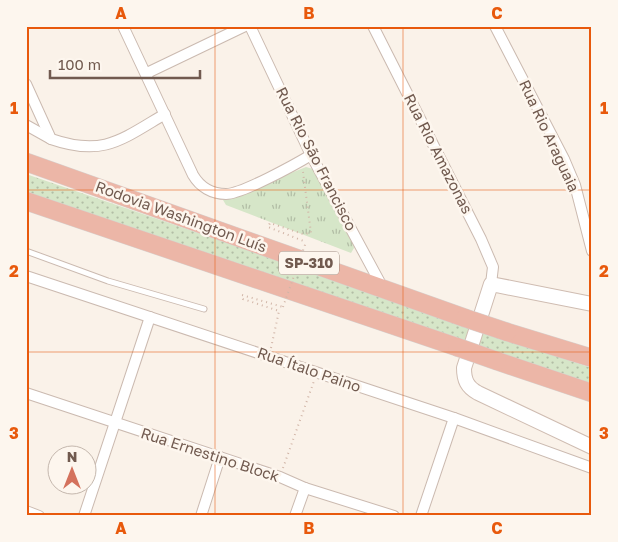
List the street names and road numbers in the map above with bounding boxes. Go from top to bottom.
street label: Rua Rio Araguaia [516,77,584,195]
street label: Rua Rio São Francisco [273,84,361,233]
street label: Rua Rio Amazonas [401,91,477,217]
street label: Rodovia Washington Luís [93,177,269,255]
road number: SP-310 [279,252,339,274]
street label: Rua Ítalo Paino [255,343,363,395]
street label: Rua Ernestino Block [139,423,282,485]

